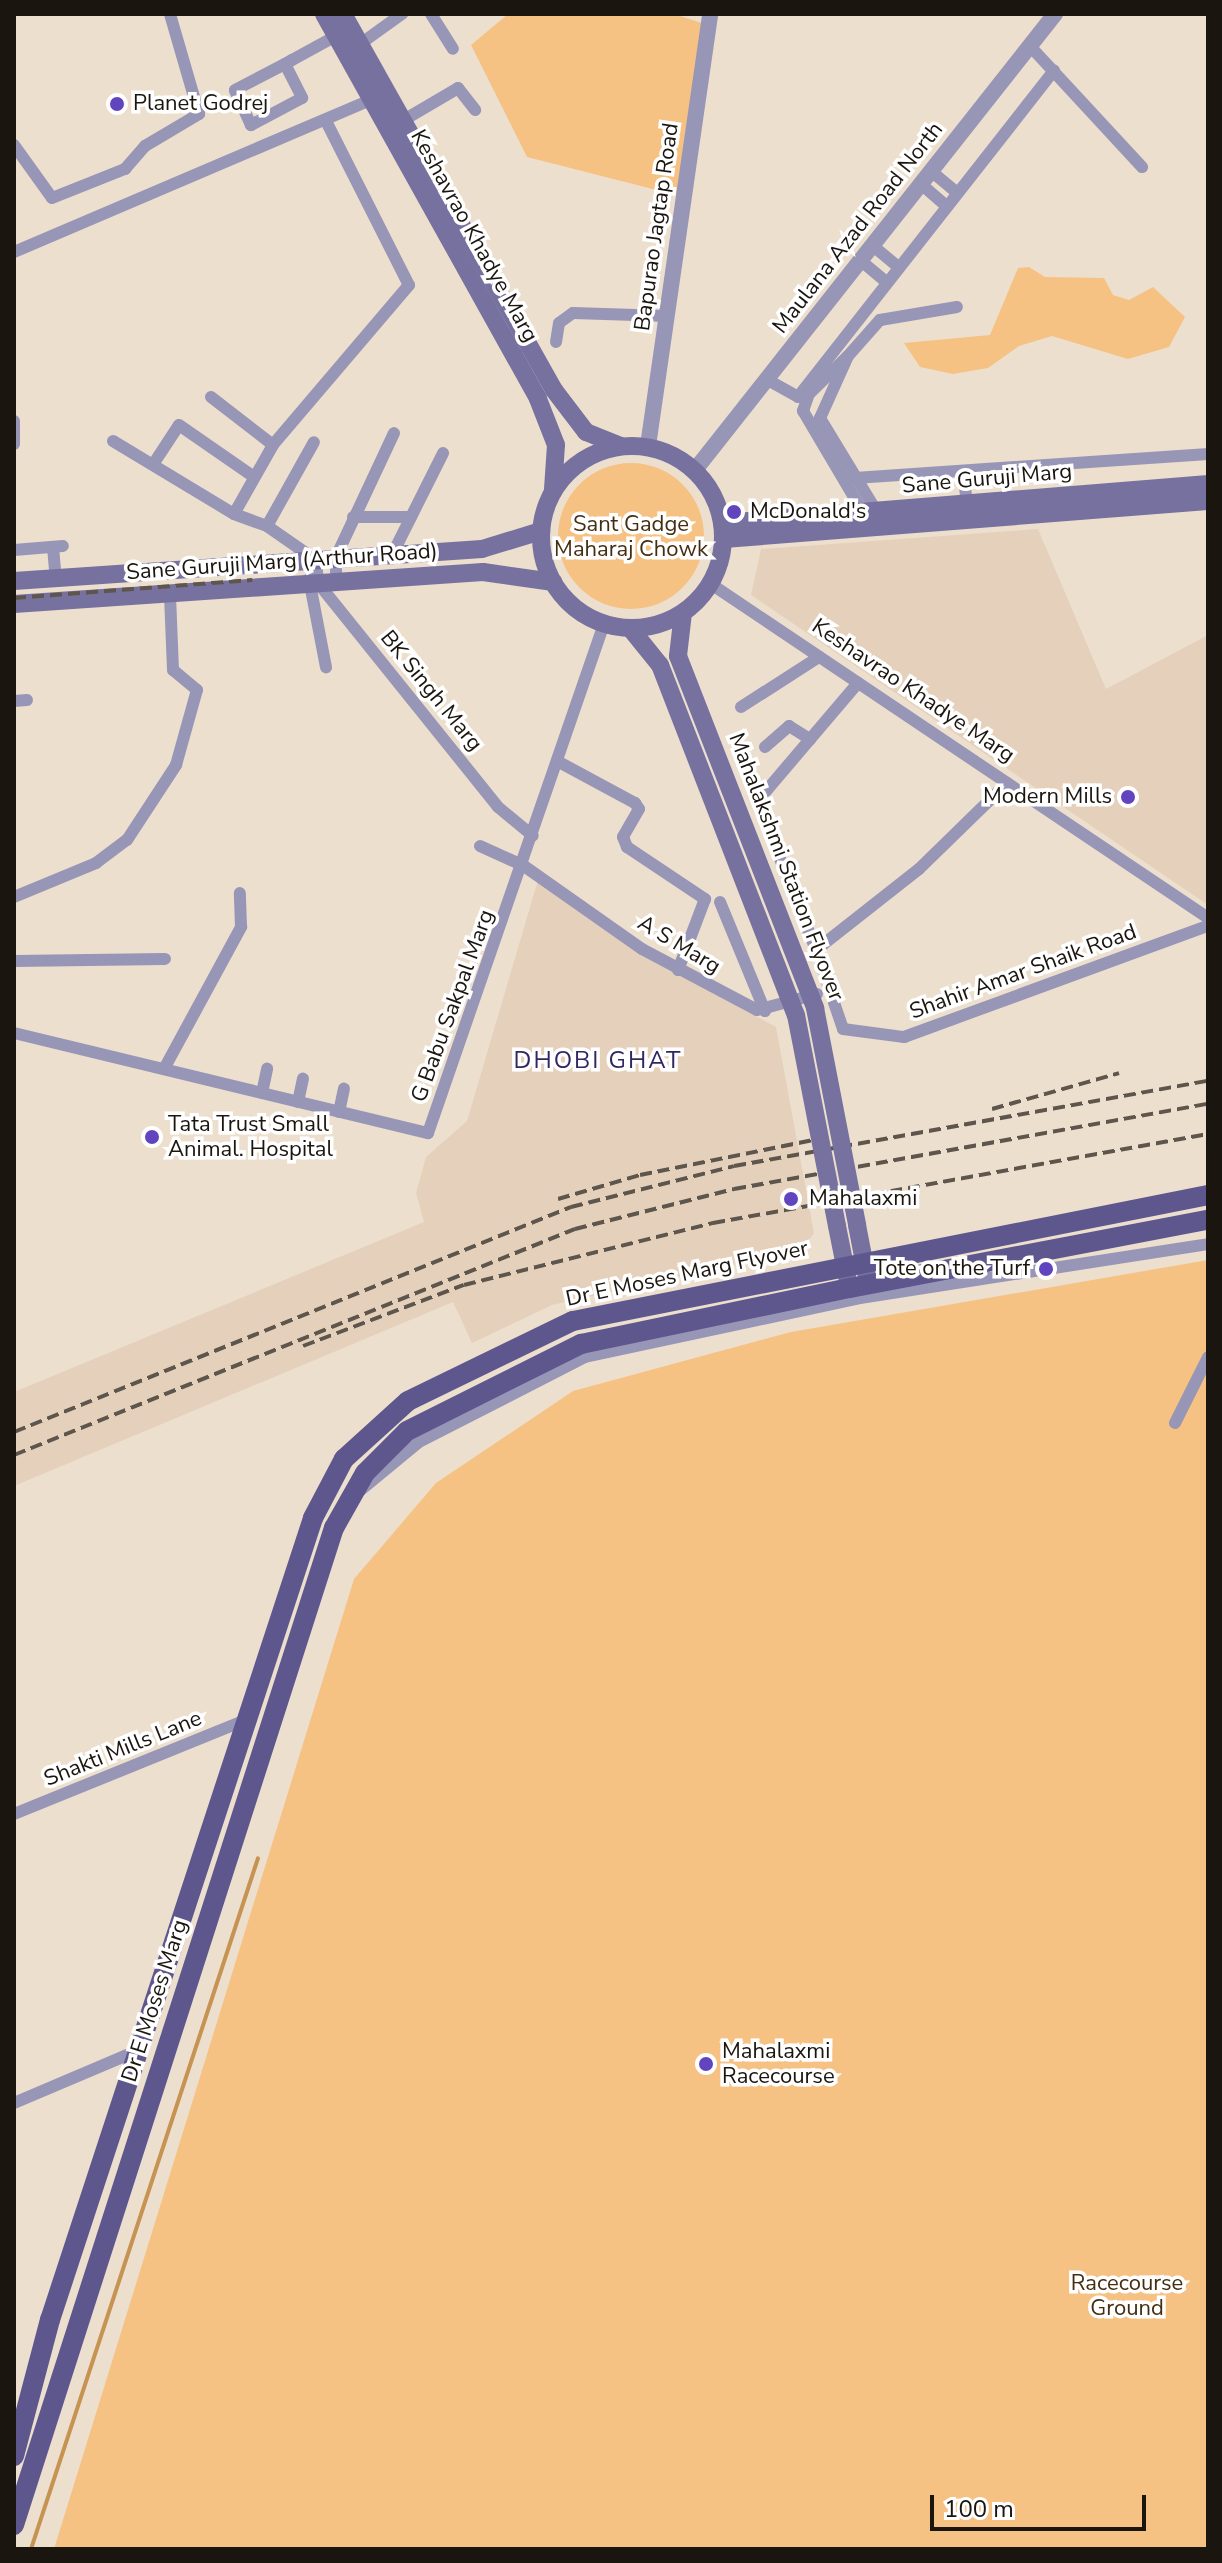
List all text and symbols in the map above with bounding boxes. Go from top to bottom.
place label: Planet Godrej [133,91,268,117]
marker: Planet Godrej [108,95,126,113]
street label: Maulana Azad Road North [767,117,949,339]
street label: Bapurao Jagtap Road [629,121,685,333]
street label: Keshavrao Khadye Marg [405,125,543,347]
street label: Sane Guruji Marg [901,458,1073,500]
place label: McDonald's [750,499,866,525]
marker: McDonald's [725,503,743,521]
park label: Sant Gadge Maharaj Chowk [554,511,708,562]
street label: Sane Guruji Marg (Arthur Road) [125,538,439,586]
street label: Keshavrao Khadye Marg [807,613,1019,769]
street label: BK Singh Marg [374,625,488,757]
street label: Mahalakshmi Station Flyover [723,729,849,1005]
place label: Modern Mills [983,784,1112,810]
marker: Modern Mills [1119,788,1137,806]
street label: G Babu Sakpal Marg [406,906,500,1106]
street label: A S Marg [633,910,725,980]
street label: Shahir Amar Shaik Road [906,919,1140,1025]
district label: DHOBI GHAT [514,1047,682,1075]
place label: Tata Trust Small Animal. Hospital [168,1111,333,1162]
marker: Tata Trust Small Animal. Hospital [143,1128,161,1146]
place label: Mahalaxmi [809,1186,917,1212]
marker: Mahalaxmi [780,1188,802,1210]
street label: Dr E Moses Marg Flyover [563,1235,811,1313]
place label: Tote on the Turf [874,1256,1030,1282]
marker: Tote on the Turf [1037,1260,1055,1278]
street label: Shakti Mills Lane [40,1705,206,1793]
street label: Dr E Moses Marg [116,1917,194,2085]
place label: Mahalaxmi Racecourse [722,2038,835,2090]
marker: Mahalaxmi Racecourse [697,2055,715,2073]
park label: Racecourse Ground [1071,2270,1183,2322]
scale bar [934,2479,1150,2529]
text: 100 m [944,2493,1014,2525]

